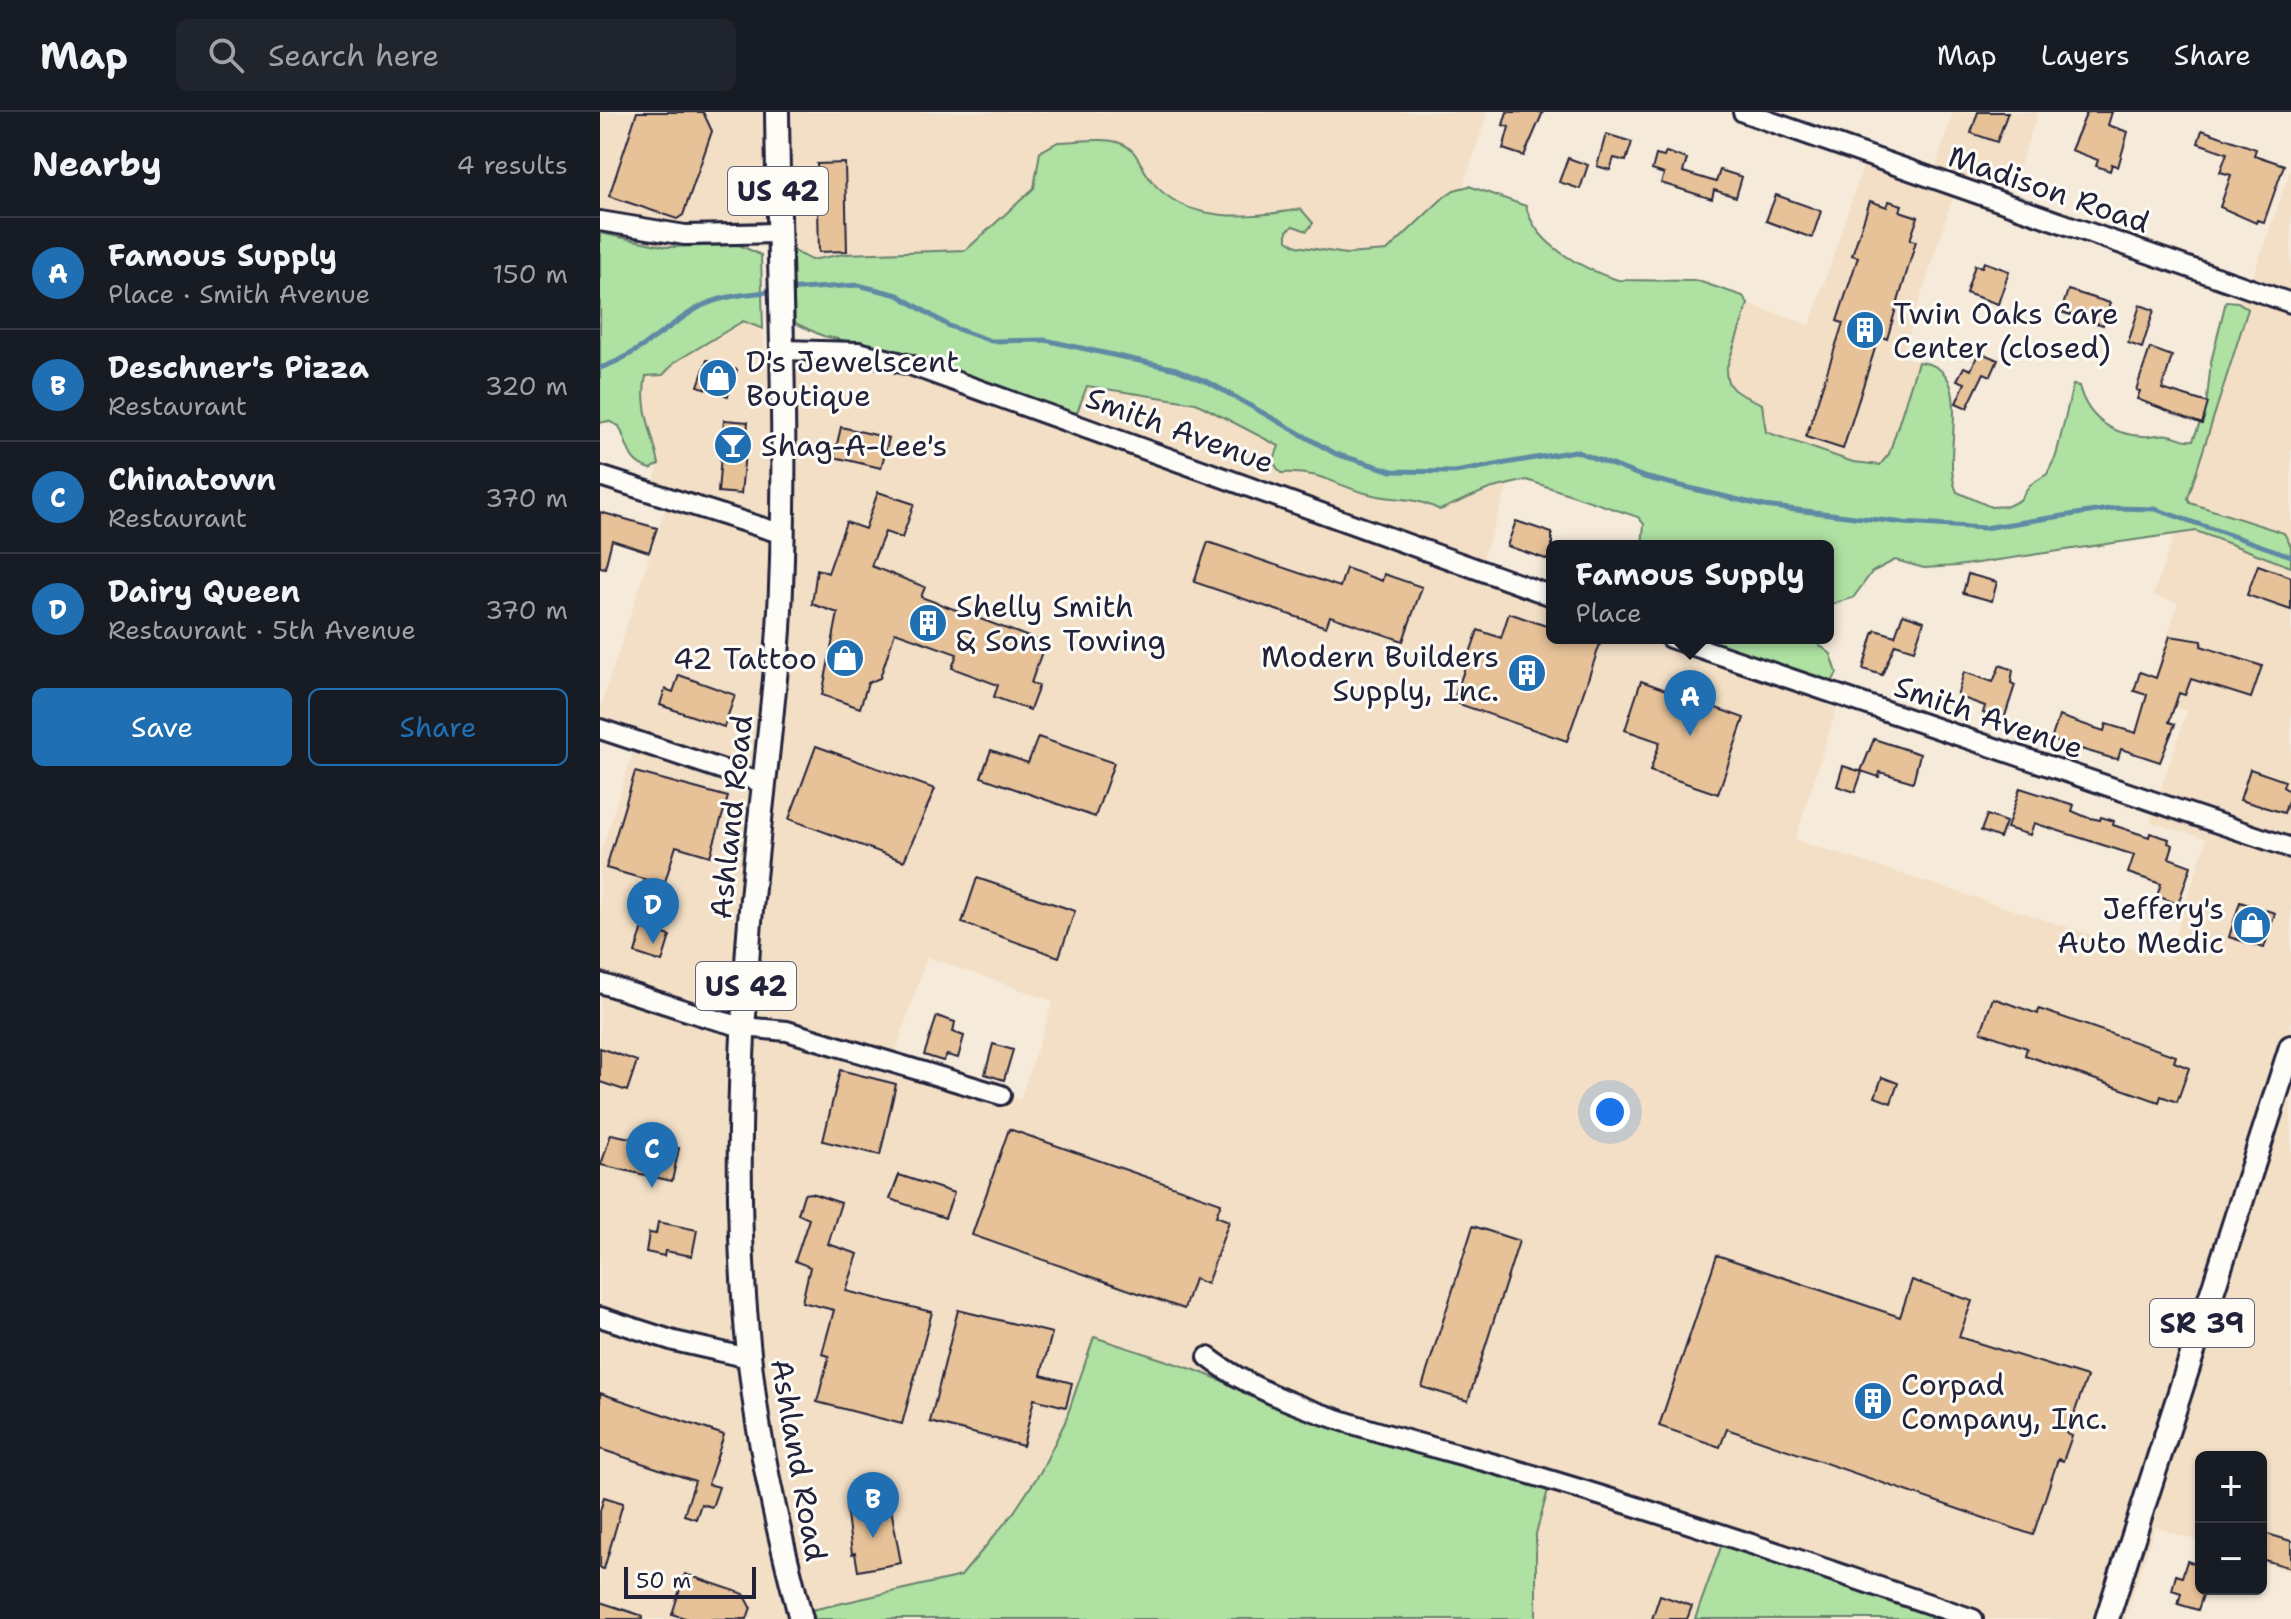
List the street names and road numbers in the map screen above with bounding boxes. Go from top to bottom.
street label: Madison Road [1943,135,2155,243]
road number: US 42 [728,167,828,215]
street label: Smith Avenue [1080,377,1280,483]
street label: Smith Avenue [1889,665,2089,769]
street label: Ashland Road [700,713,762,921]
road number: US 42 [696,962,796,1010]
road number: SR 39 [2150,1299,2254,1347]
street label: Ashland Road [761,1356,837,1564]

